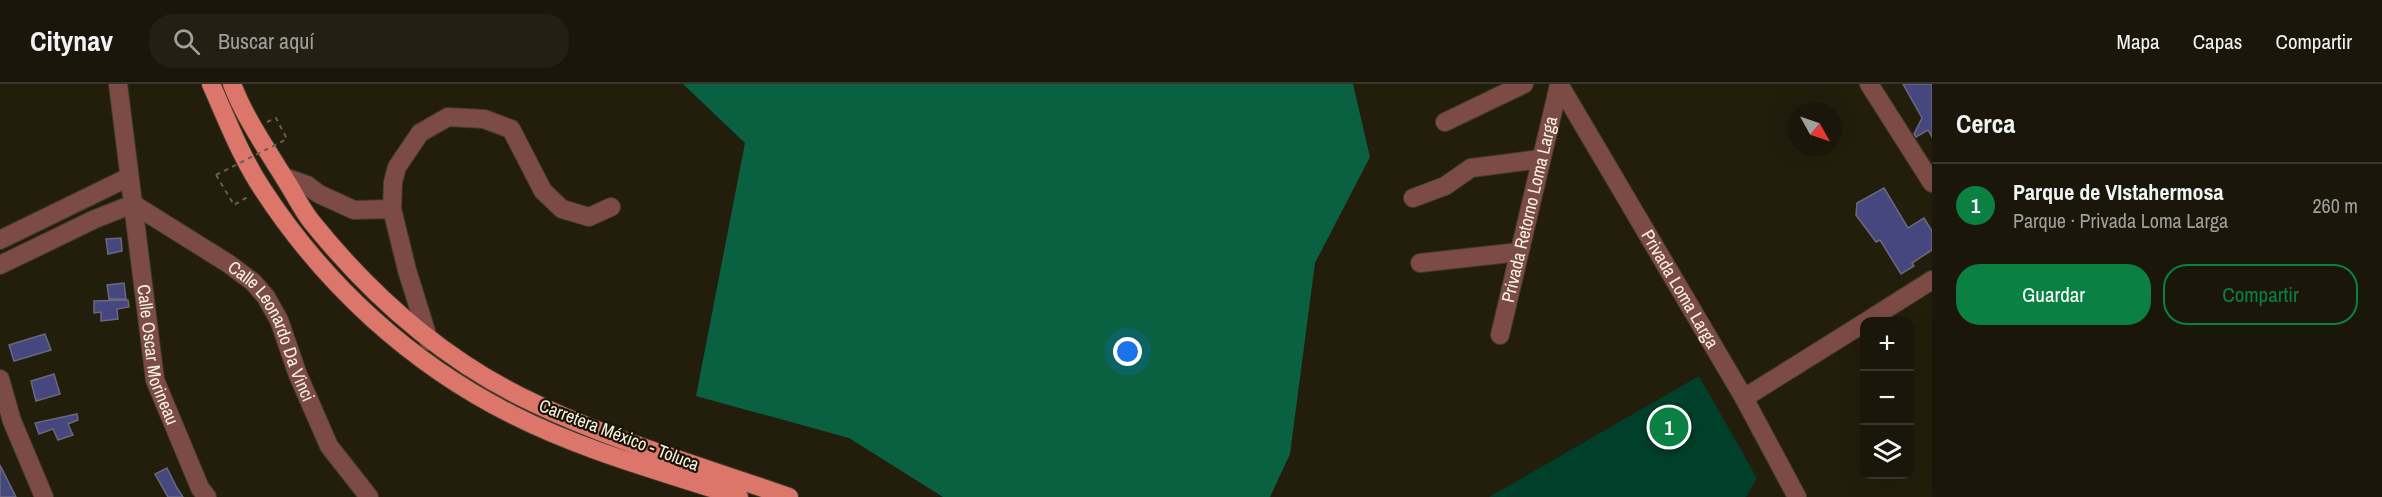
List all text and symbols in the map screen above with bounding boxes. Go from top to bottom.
search box [149,14,569,68]
text: Citynav [30,22,113,60]
icon: search [170,25,203,58]
text: Buscar aquí [218,26,314,56]
text: Mapa [2117,27,2160,56]
text: Capas [2193,27,2242,56]
text: Compartir [2275,27,2352,56]
north arrow [1788,102,1842,156]
text: Cerca [1956,106,2015,141]
street label: Privada Retorno Loma Larga [1495,114,1563,305]
text: Parque de VIstahermosa [2013,177,2224,207]
text: 1 [1971,192,1980,219]
text: 260 m [2312,192,2358,219]
text: Parque · Privada Loma Larga [2013,207,2228,234]
street label: Privada Loma Larga [1635,225,1725,353]
street label: Calle Leonardo Da Vinci [223,254,321,405]
button: Guardar [1956,264,2151,325]
button: Compartir [2163,264,2358,325]
street label: Calle Oscar Morineau [131,283,185,429]
map controls [1860,317,1914,479]
button: + [1860,317,1914,371]
your location [1113,337,1142,366]
button: − [1860,371,1914,425]
street label: Carretera México - Toluca [536,392,703,477]
pin: 1 [1650,404,1688,450]
button: layers [1860,425,1914,479]

